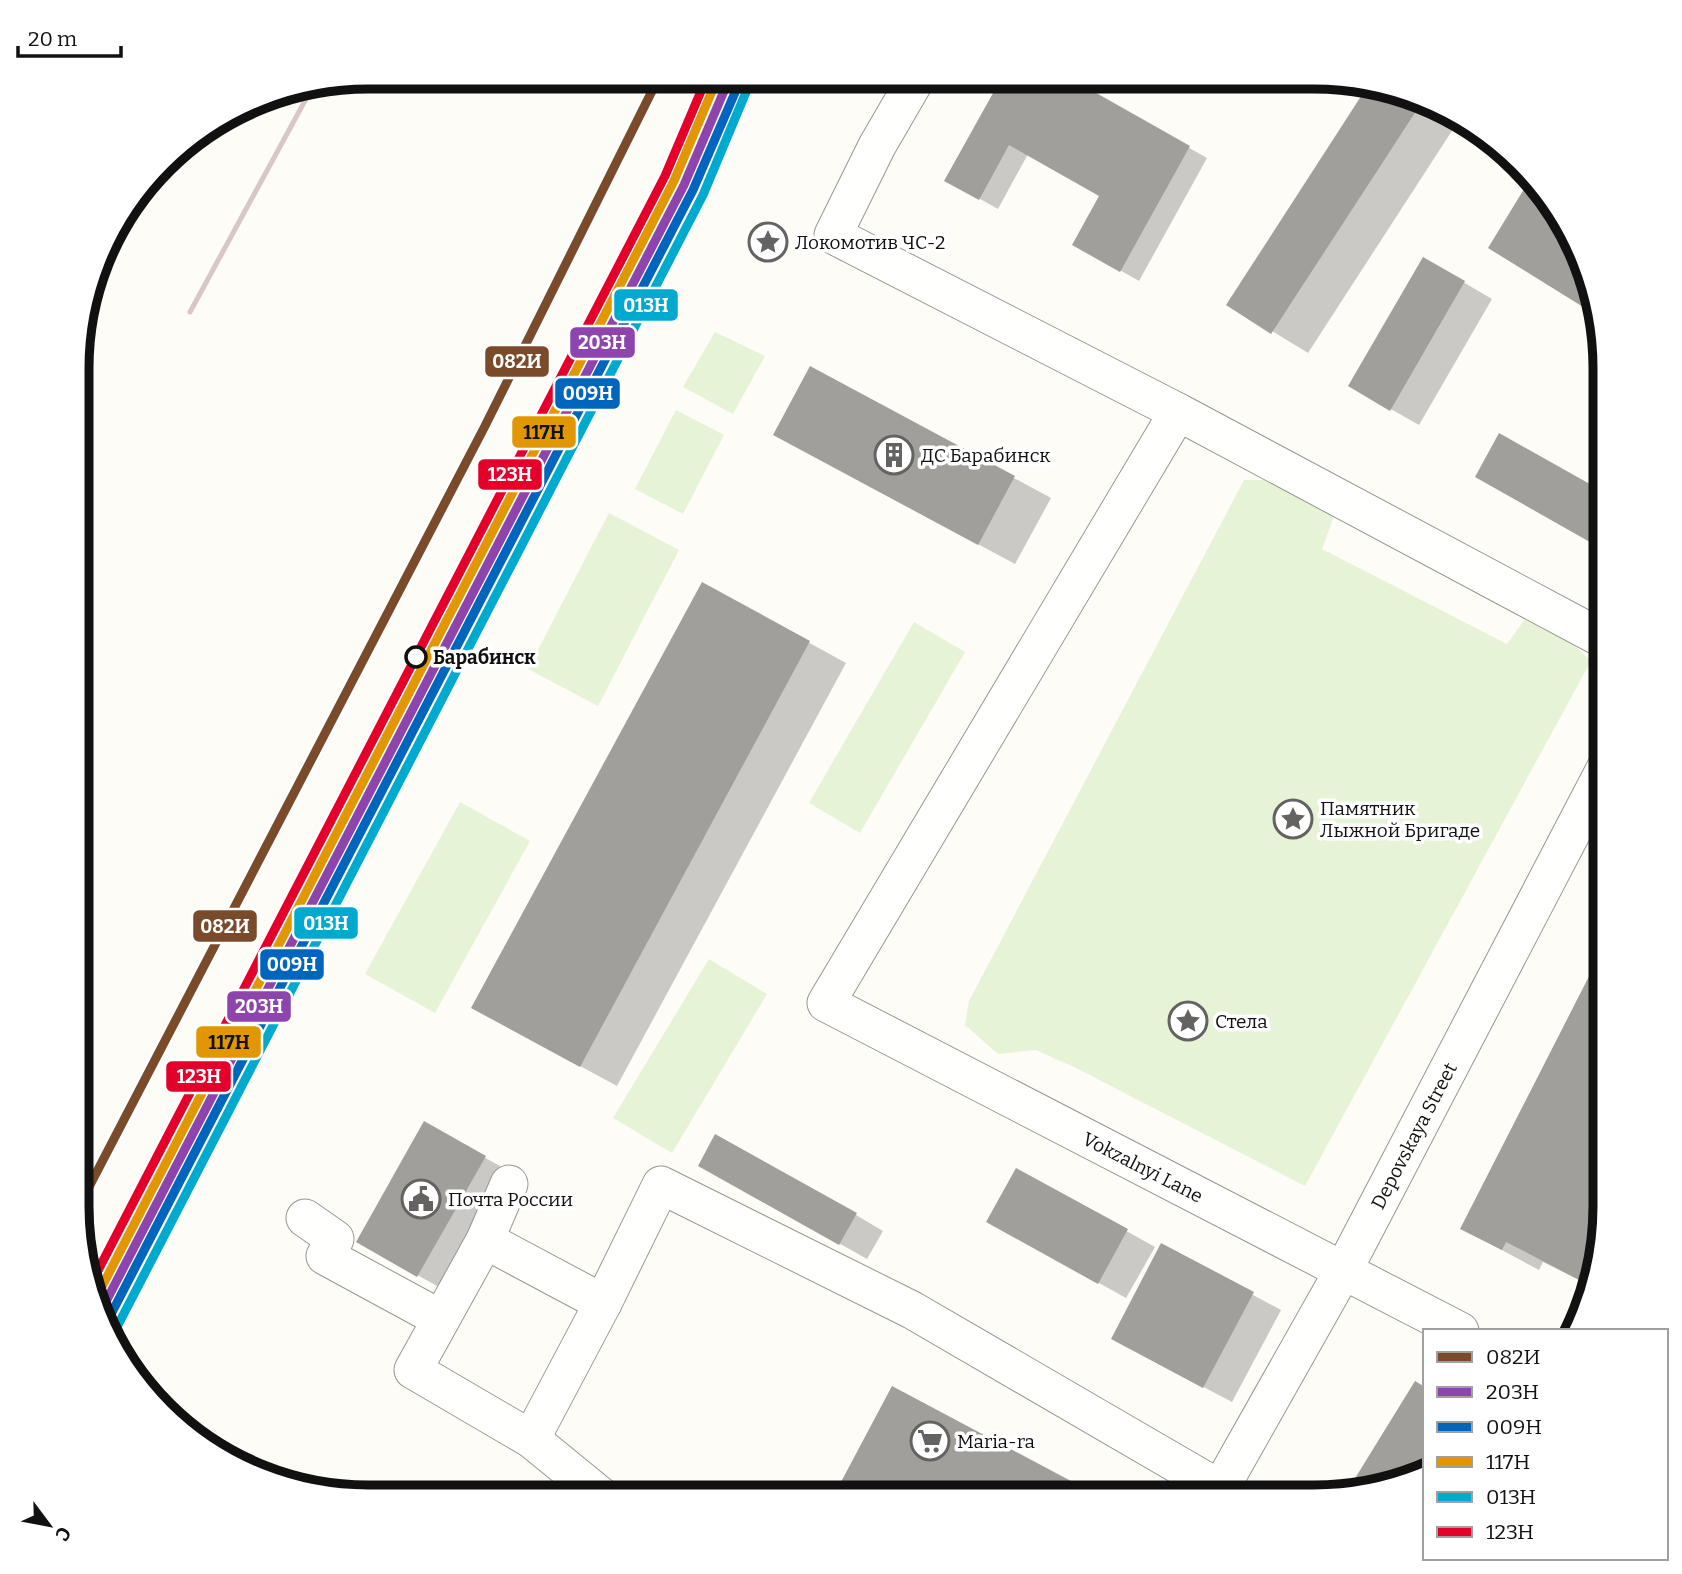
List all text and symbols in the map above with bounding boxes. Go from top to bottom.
scale bar [18,14,121,58]
text: 20 m [28,26,77,52]
place icon: Локомотив ЧС-2 [747,221,789,263]
place label: Локомотив ЧС-2 [795,231,945,254]
line badge: 013Н [613,288,679,322]
text: 013Н [623,294,669,317]
line badge: 203Н [569,326,636,359]
text: 203Н [578,331,626,354]
line badge: 082И [484,345,550,378]
text: 082И [492,350,542,373]
line badge: 009Н [554,377,621,410]
text: 009Н [563,382,613,405]
line badge: 117Н [511,415,577,449]
text: 117Н [523,421,565,444]
building icon: ДС Барабинск [873,434,915,476]
place label: ДС Барабинск [921,444,1051,467]
line badge: 123Н [477,458,543,491]
text: 123Н [488,463,532,486]
marker: Барабинск [405,646,427,668]
place label: Барабинск [433,646,536,669]
place label: Памятник Лыжной Бригаде [1320,797,1480,842]
place icon: Памятник Лыжной Бригаде [1272,798,1314,840]
line badge: 013Н [293,906,359,940]
line badge: 082И [192,909,258,943]
text: 013Н [303,912,349,935]
text: 082И [200,915,250,938]
line badge: 009Н [259,948,325,981]
text: 009Н [267,953,317,976]
line badge: 203Н [226,990,292,1023]
text: 203Н [235,995,283,1018]
place icon: Стела [1167,1000,1209,1042]
place label: Стела [1215,1010,1268,1033]
line badge: 117Н [195,1025,262,1059]
text: 117Н [208,1031,250,1054]
street label: Depovskaya Street [1366,1059,1462,1213]
line badge: 123Н [165,1060,232,1093]
text: 123Н [177,1065,221,1088]
street label: Vokzalnyi Lane [1079,1127,1207,1208]
public building icon: Почта России [400,1178,442,1220]
place label: Почта России [448,1188,573,1211]
legend [1423,1329,1668,1560]
text: 082И [1486,1344,1541,1370]
text: 203Н [1486,1379,1539,1405]
text: 009Н [1486,1414,1542,1440]
supermarket icon: Maria-ra [909,1420,951,1462]
place label: Maria-ra [957,1430,1035,1453]
text: 117Н [1486,1449,1530,1475]
text: 013Н [1486,1484,1536,1510]
north arrow [14,1490,84,1560]
text: 123Н [1486,1519,1534,1545]
text: С [50,1523,76,1545]

